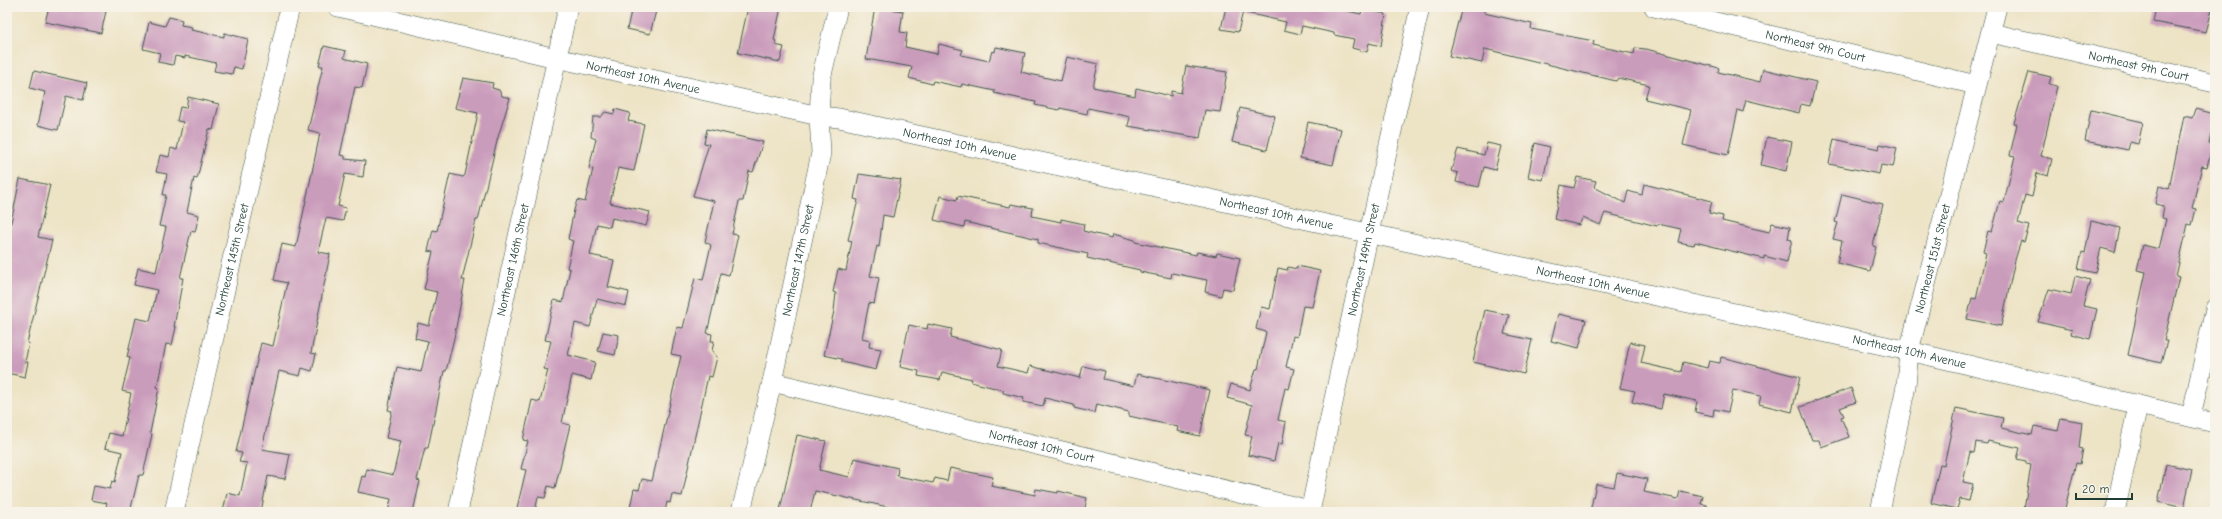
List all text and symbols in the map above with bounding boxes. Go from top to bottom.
street label: Northeast 9th Court [1764,27,1867,65]
street label: Northeast 9th Court [2087,48,2190,84]
street label: Northeast 10th Avenue [585,58,701,97]
street label: Northeast 10th Avenue [902,125,1018,164]
street label: Northeast 10th Avenue [1218,194,1335,232]
street label: Northeast 145th Street [212,202,252,317]
street label: Northeast 146th Street [494,202,532,317]
street label: Northeast 149th Street [1345,202,1383,317]
street label: Northeast 151st Street [1912,202,1953,315]
street label: Northeast 147th Street [779,203,817,317]
street label: Northeast 10th Avenue [1535,263,1651,301]
street label: Northeast 10th Avenue [1851,332,1968,371]
street label: Northeast 10th Court [988,427,1096,466]
scale bar [2076,475,2132,501]
text: 20 m [2082,482,2110,496]

